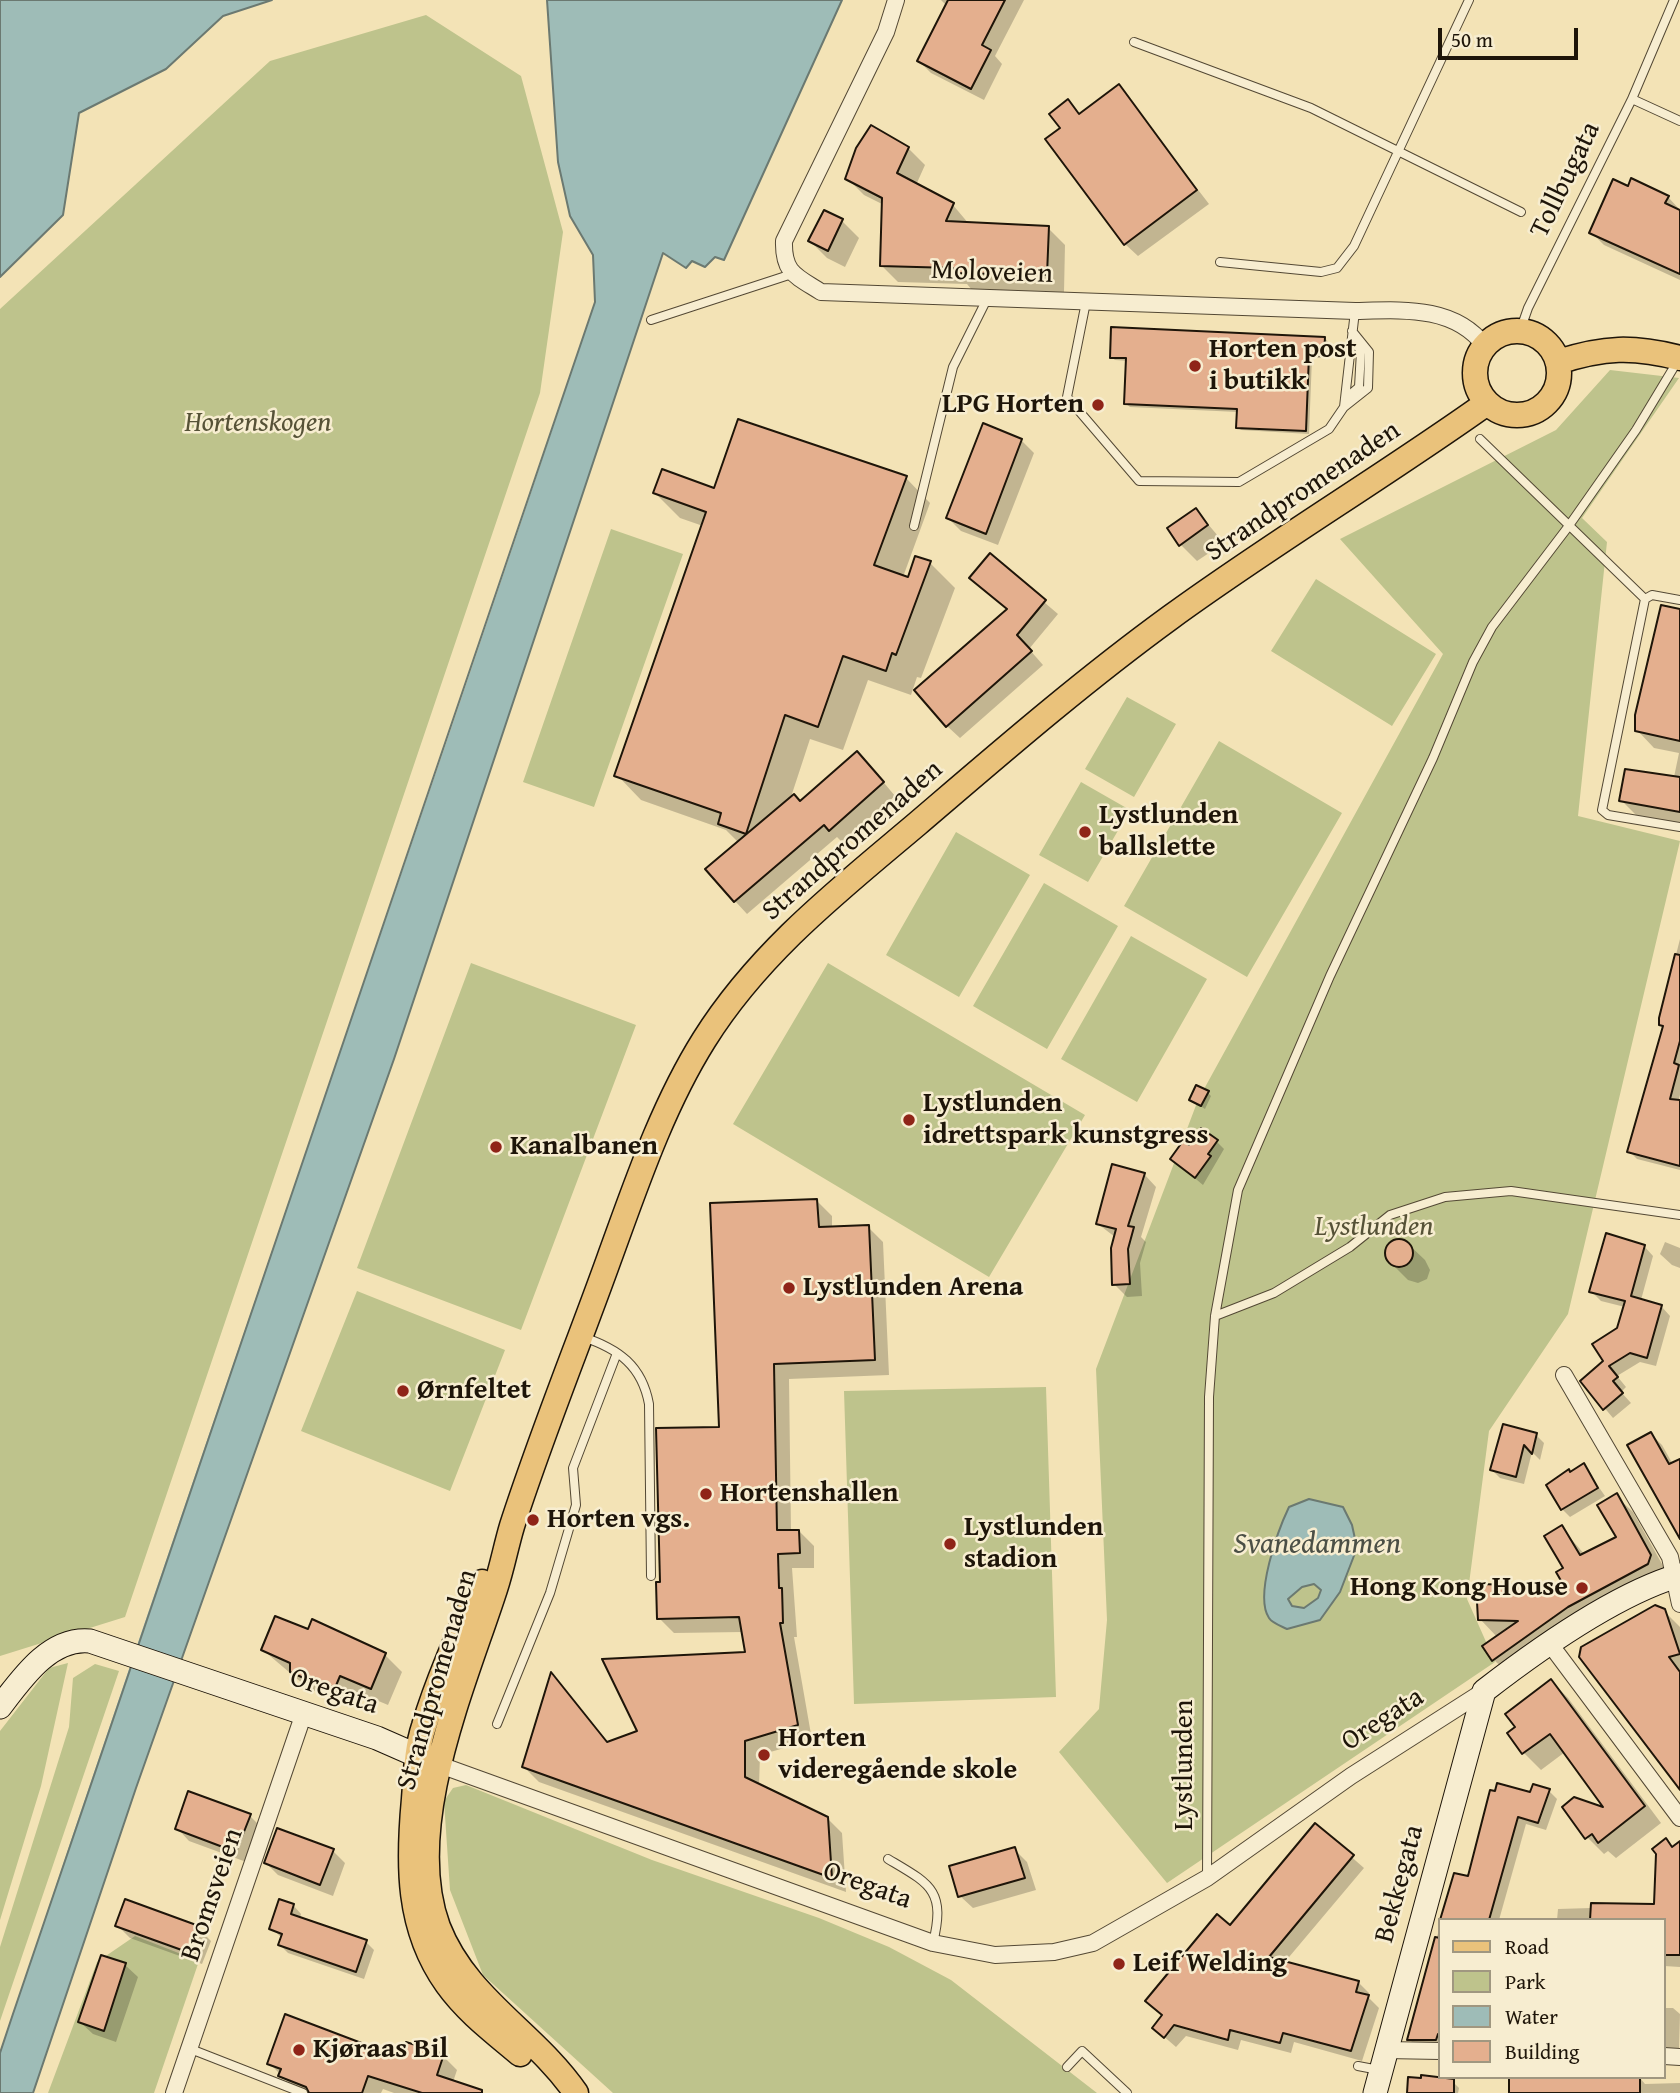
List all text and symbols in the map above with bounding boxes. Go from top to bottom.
scale bar [1442,14,1582,58]
text: 50 m [1451,24,1493,55]
street label: Tollbugata [1524,117,1608,243]
street label: Moloveien [930,254,1054,292]
place label: Horten post i butikk [1209,333,1357,399]
marker: Horten post i butikk [1187,358,1203,374]
place label: LPG Horten [942,388,1084,422]
marker: LPG Horten [1090,397,1106,413]
park label: Hortenskogen [185,407,331,441]
street label: Strandpromenaden [1199,414,1407,570]
street label: Strandpromenaden [756,754,950,928]
place label: Lystlunden ballslette [1099,799,1238,865]
marker: Lystlunden ballslette [1077,824,1093,840]
place label: Lystlunden idrettspark kunstgress [923,1087,1209,1153]
marker: Lystlunden idrettspark kunstgress [901,1112,917,1128]
place label: Kanalbanen [510,1130,658,1164]
marker: Kanalbanen [488,1139,504,1155]
park label: Lystlunden [1314,1211,1434,1245]
place label: Lystlunden Arena [803,1271,1023,1305]
marker: Lystlunden Arena [781,1280,797,1296]
place label: Ørnfeltet [417,1374,531,1408]
marker: Ørnfeltet [395,1383,411,1399]
place label: Hortenshallen [720,1477,899,1511]
marker: Hortenshallen [698,1486,714,1502]
place label: Horten vgs. [547,1503,690,1537]
place label: Lystlunden stadion [964,1511,1103,1577]
marker: Horten vgs. [525,1512,541,1528]
water label: Svanedammen [1233,1527,1401,1563]
marker: Lystlunden stadion [942,1536,958,1552]
street label: Strandpromenaden [390,1566,486,1794]
place label: Hong Kong House [1350,1571,1568,1605]
marker: Hong Kong House [1574,1580,1590,1596]
street label: Oregata [285,1661,383,1723]
street label: Oregata [1335,1681,1431,1759]
street label: Lystlunden [1168,1699,1202,1831]
place label: Horten videregående skole [778,1722,1017,1788]
marker: Horten videregående skole [756,1747,772,1763]
street label: Bekkegata [1368,1822,1432,1946]
street label: Bromsveien [175,1824,251,1966]
street label: Oregata [818,1855,916,1917]
legend [1438,1918,1666,2079]
text: Road [1505,1931,1549,1962]
place label: Leif Welding [1133,1947,1287,1981]
marker: Leif Welding [1111,1956,1127,1972]
text: Park [1505,1966,1546,1997]
text: Water [1505,2001,1558,2032]
place label: Kjøraas Bil [313,2033,448,2067]
text: Building [1505,2036,1579,2067]
marker: Kjøraas Bil [291,2042,307,2058]

